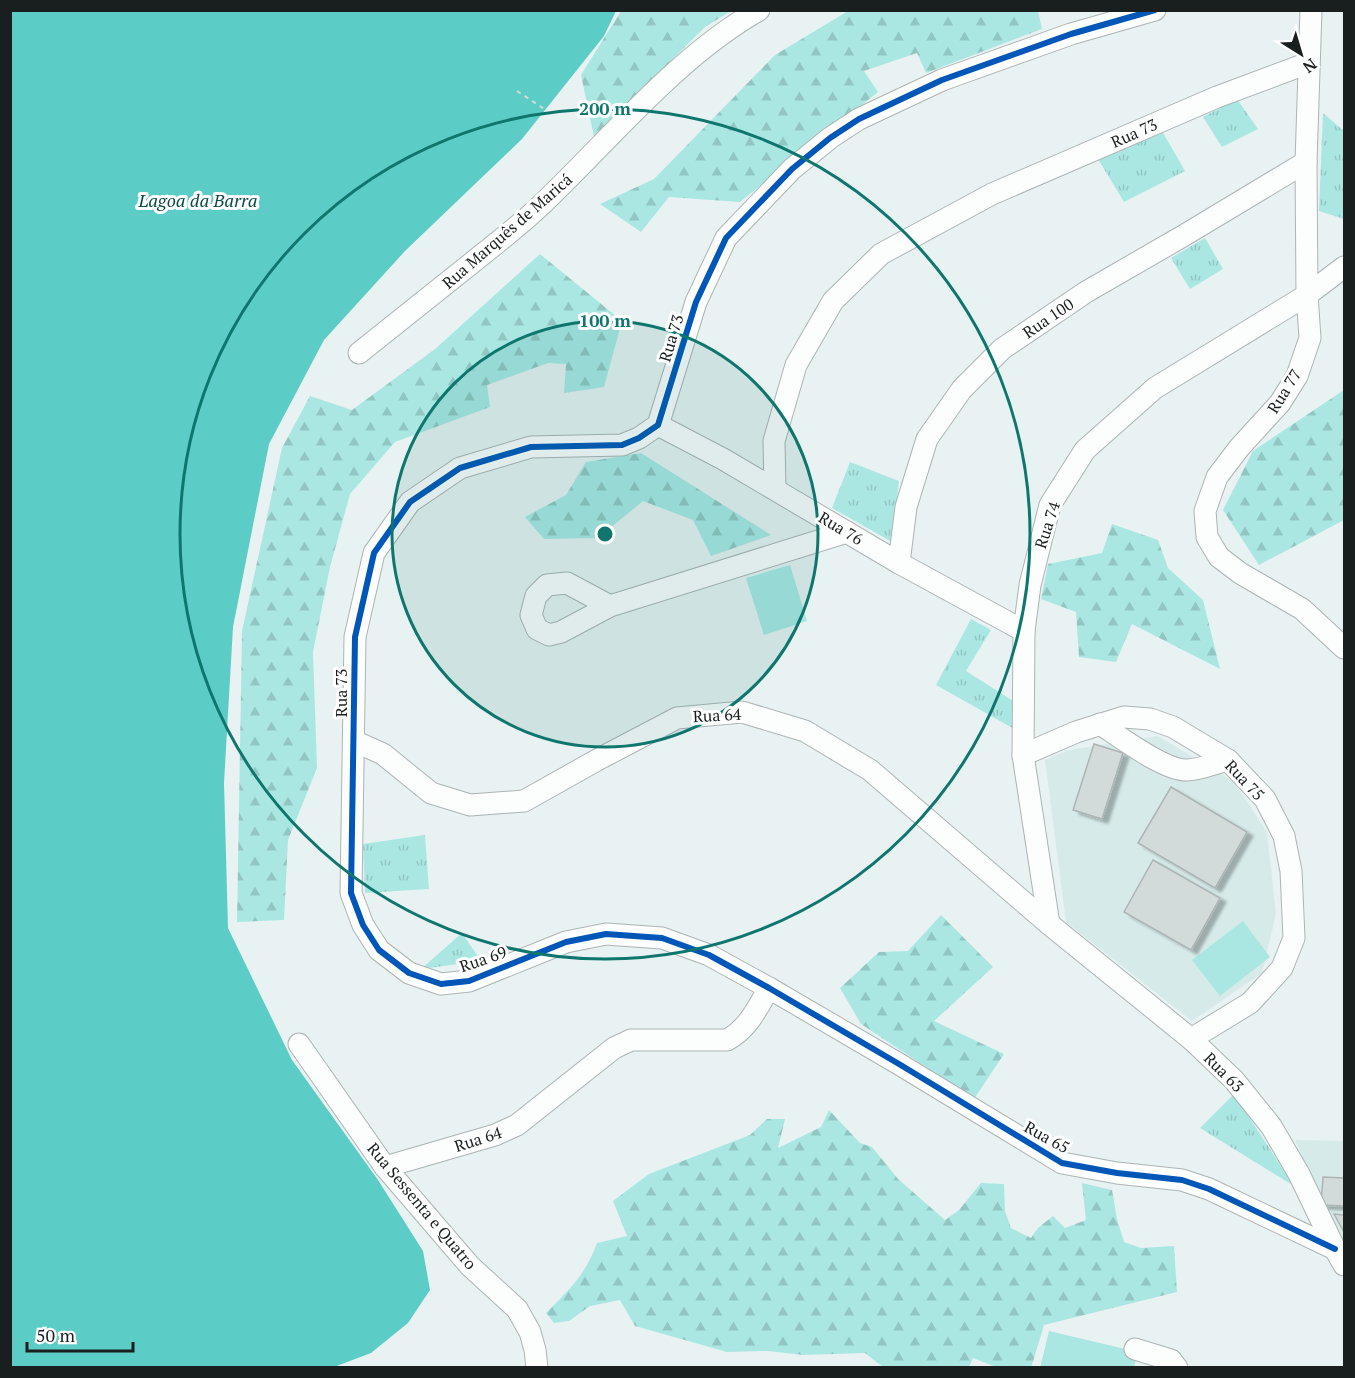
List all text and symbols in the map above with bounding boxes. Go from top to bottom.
north arrow [1271,24,1331,84]
text: N [1299,54,1321,78]
text: 200 m [579,96,631,120]
street label: Rua 73 [1107,113,1161,153]
street label: Rua Marquês de Maricá [437,168,577,294]
water label: Lagoa da Barra [138,188,257,212]
street label: Rua 100 [1018,293,1078,343]
text: 100 m [579,308,631,332]
street label: Rua 73 [653,312,689,364]
street label: Rua 77 [1262,365,1306,417]
street label: Rua 74 [1029,498,1065,551]
street label: Rua 76 [815,506,868,550]
centre of rings [595,524,615,544]
street label: Rua 73 [330,669,352,717]
street label: Rua 64 [692,703,742,727]
street label: Rua 75 [1220,755,1270,805]
street label: Rua 69 [457,941,509,977]
street label: Rua 63 [1199,1047,1249,1097]
street label: Rua 65 [1020,1116,1074,1158]
street label: Rua 64 [452,1121,505,1157]
street label: Rua Sessenta e Quatro [362,1138,482,1274]
scale bar [27,1315,134,1353]
text: 50 m [36,1323,76,1347]

